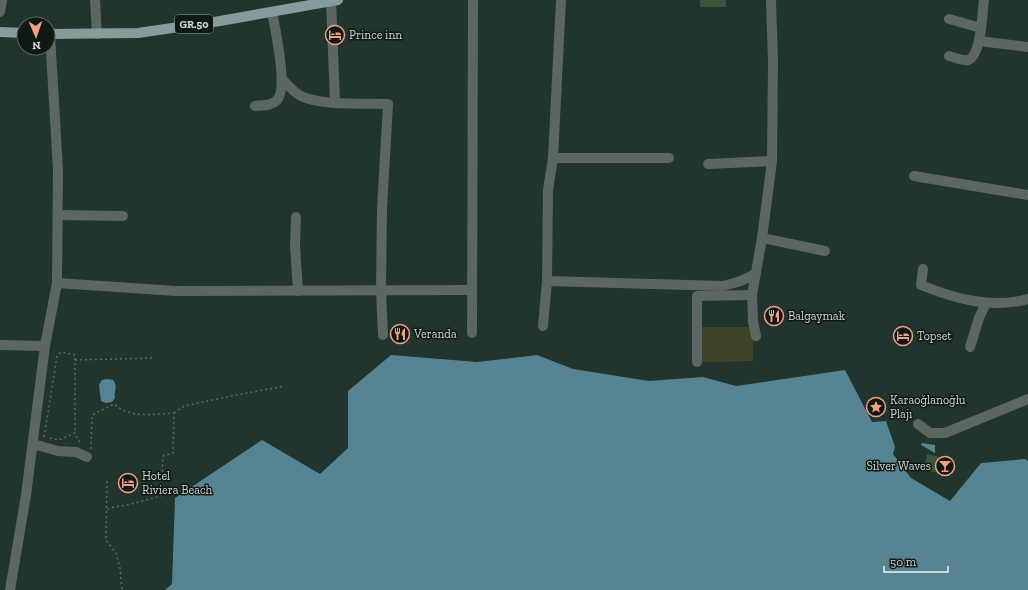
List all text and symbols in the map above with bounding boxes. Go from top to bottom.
road number: GR.50 [175,15,213,33]
north arrow [16,16,56,56]
hotel icon: Prince inn [324,24,346,46]
place label: Prince inn [349,28,402,42]
text: N [31,39,41,52]
restaurant icon: Balgaymak [763,305,785,327]
place label: Balgaymak [788,309,846,323]
restaurant icon: Veranda [389,323,411,345]
hotel icon: Topset [892,325,914,347]
place label: Veranda [413,327,457,341]
place label: Topset [917,329,952,343]
place label: Karaoğlanoğlu Plajı [890,393,966,422]
place icon: Karaoğlanoğlu Plajı [865,396,887,418]
bar icon: Silver Waves [934,455,956,477]
place label: Silver Waves [866,459,931,473]
place label: Hotel Riviera Beach [142,469,213,497]
hotel icon: Hotel Riviera Beach [117,472,139,494]
scale bar [884,548,948,574]
text: 50 m [890,555,917,569]

